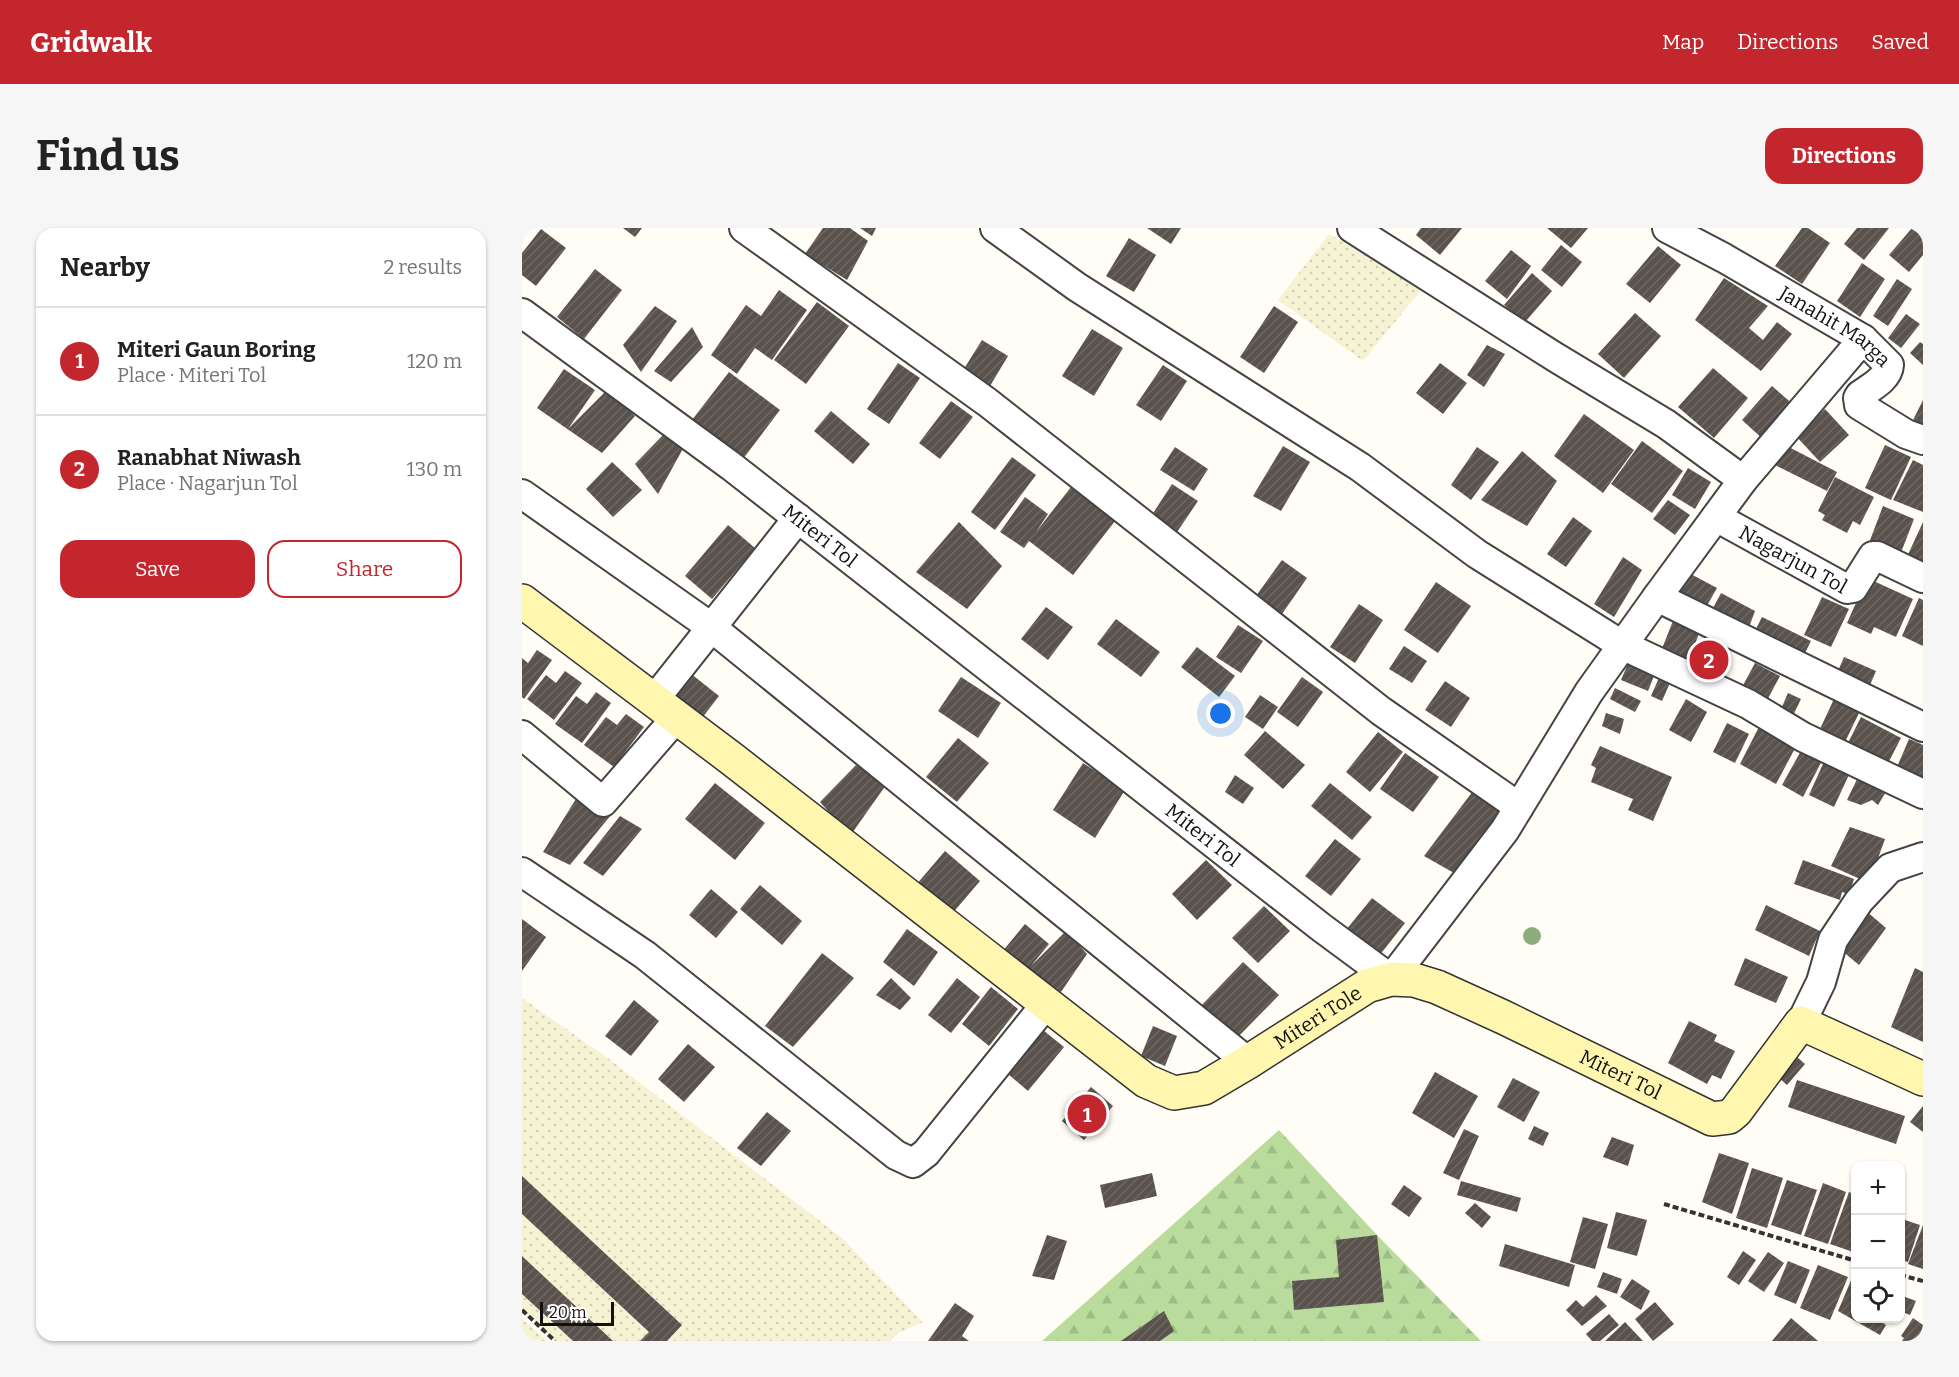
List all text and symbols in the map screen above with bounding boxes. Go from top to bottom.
text: Gridwalk [30,26,152,59]
text: Map [1662,29,1704,55]
text: Directions [1737,29,1838,55]
text: Saved [1871,29,1929,55]
button: Directions [1765,128,1923,184]
text: Find us [36,131,180,181]
text: Nearby [60,252,150,283]
text: 2 results [383,255,462,279]
street label: Janahit Marga [1774,280,1896,372]
text: Miteri Gaun Boring [117,336,316,363]
text: 1 [75,349,84,373]
text: 120 m [407,349,462,373]
text: Place · Miteri Tol [117,363,266,387]
text: Ranabhat Niwash [117,444,301,471]
text: 2 [74,457,85,481]
text: 130 m [407,457,462,481]
text: Place · Nagarjun Tol [117,471,298,495]
street label: Miteri Tol [778,499,862,572]
street label: Nagarjun Tol [1735,520,1852,599]
button: Save [60,540,255,598]
button: Share [267,540,462,598]
pin: 2 [1690,638,1728,682]
your location [1206,699,1235,728]
street label: Miteri Tol [1161,798,1245,872]
street label: Miteri Tole [1269,981,1366,1054]
street label: Miteri Tol [1576,1044,1666,1105]
pin: 1 [1068,1092,1106,1136]
map controls [1851,1161,1905,1323]
button: + [1851,1161,1905,1215]
button: − [1851,1215,1905,1269]
button: locate [1851,1269,1905,1323]
scale bar [540,1299,614,1326]
text: 20 m [549,1303,586,1322]

